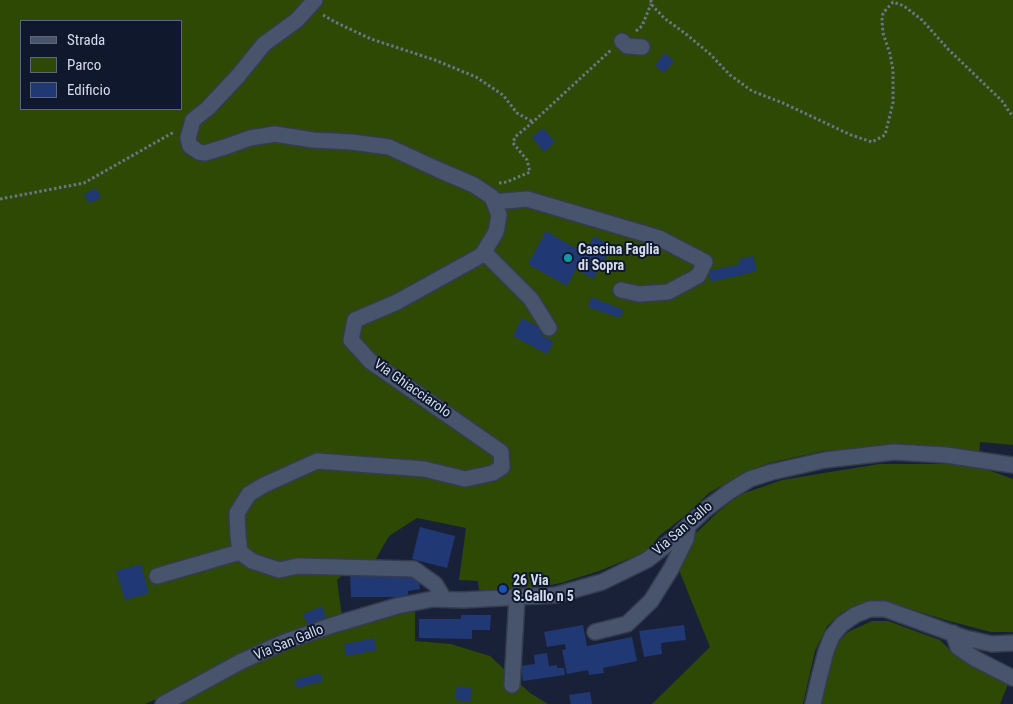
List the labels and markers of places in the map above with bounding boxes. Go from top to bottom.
place label: Cascina Faglia di Sopra [578,242,659,274]
marker: Cascina Faglia di Sopra [562,252,574,264]
place label: 26 Via S.Gallo n 5 [513,573,574,606]
marker: 26 Via S.Gallo n 5 [497,583,509,595]

